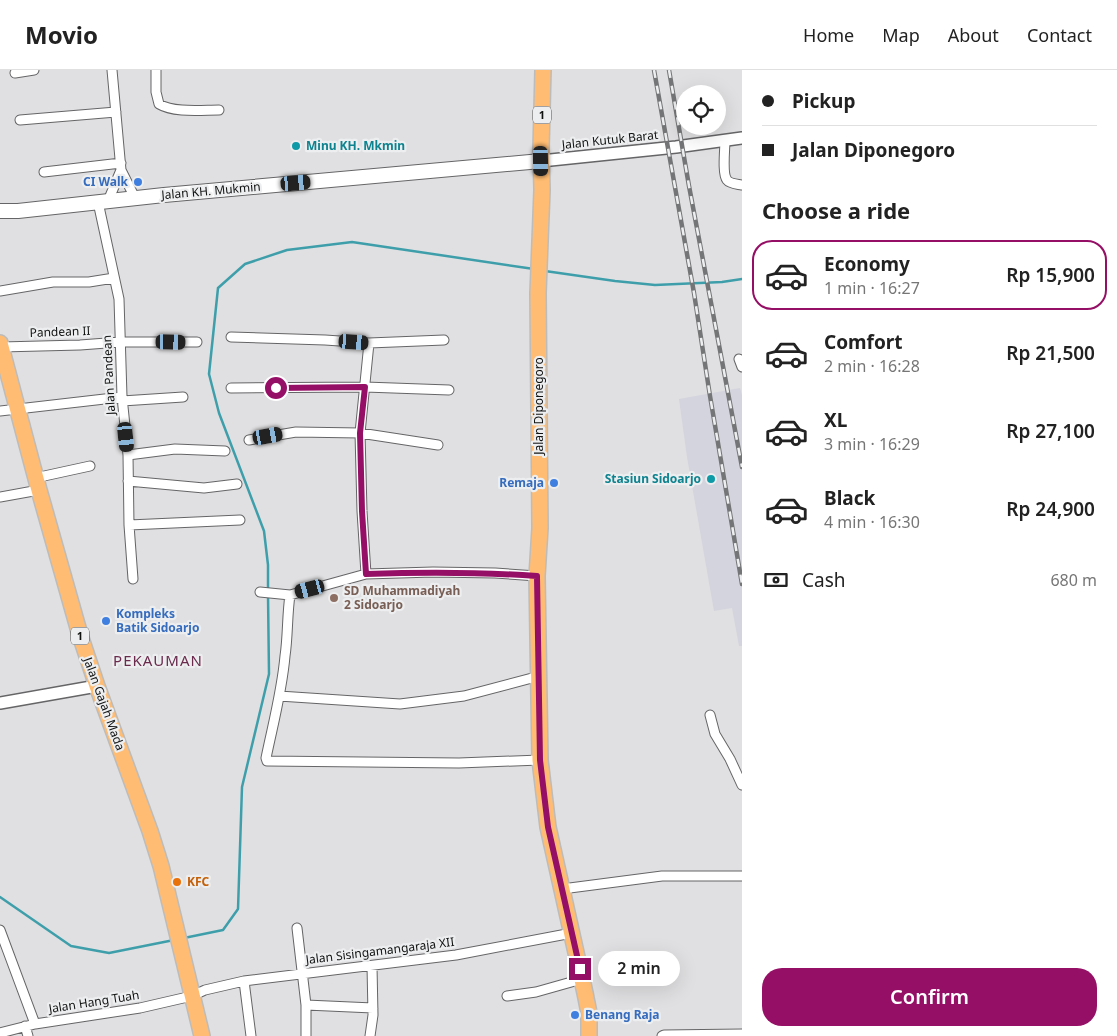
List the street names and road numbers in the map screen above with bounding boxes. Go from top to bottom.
road number: 1 [533,106,551,124]
street label: Jalan Kutuk Barat [560,126,660,153]
street label: Jalan KH. Mukmin [160,178,261,203]
street label: Pandean II [29,322,91,341]
street label: Jalan Pandean [98,335,119,416]
street label: Jalan Diponegoro [530,357,547,456]
road number: 1 [71,628,89,644]
street label: Jalan Gajah Mada [79,654,129,753]
street label: Jalan Sisingamangaraja XII [304,933,455,968]
street label: Jalan Hang Tuah [46,986,140,1017]

